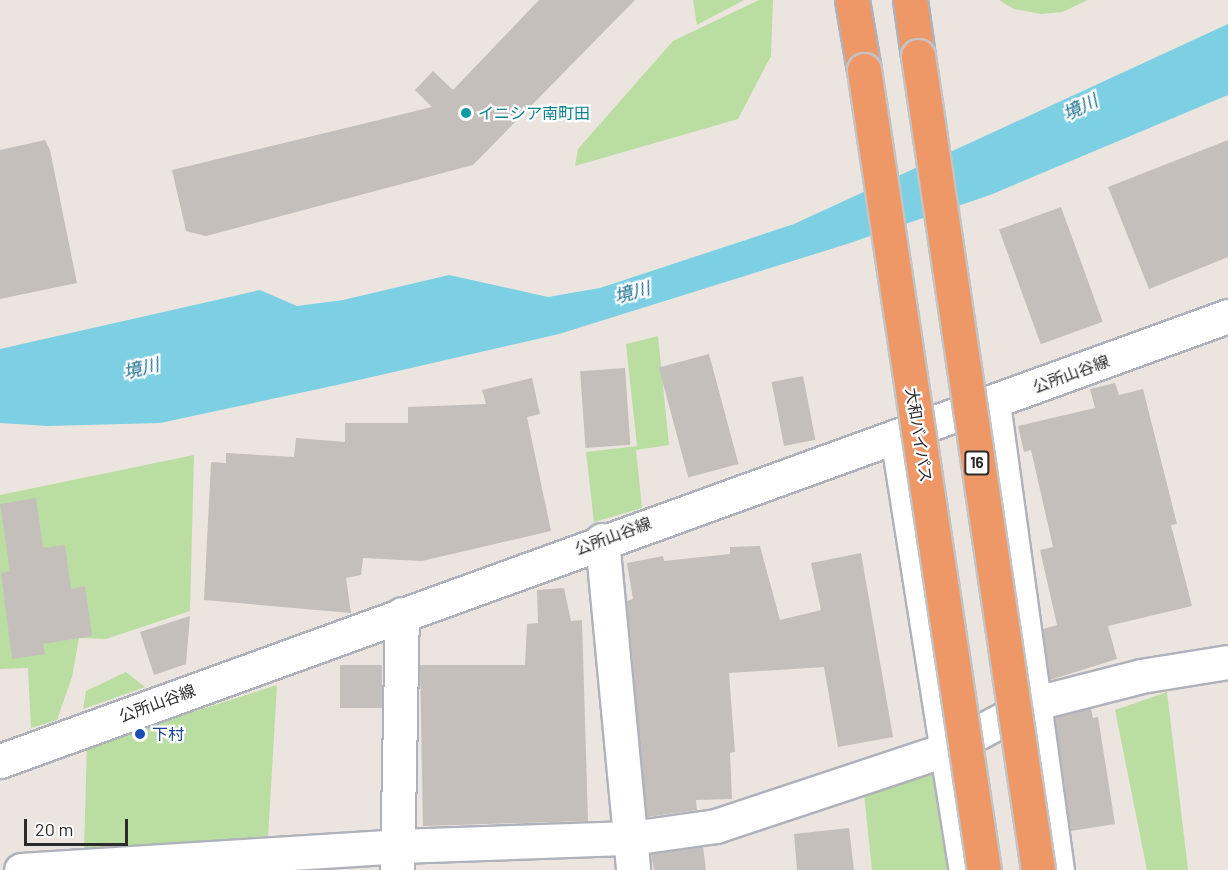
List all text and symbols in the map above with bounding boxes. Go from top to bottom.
water label: 境川 [1059,89,1101,125]
place label: イニシア南町田 [478,103,590,123]
marker: イニシア南町田 [459,106,473,120]
water label: 境川 [612,277,652,307]
street label: 公所山谷線 [1030,351,1112,397]
water label: 境川 [121,353,161,383]
street label: 大和バイパス [902,386,936,484]
road number: 16 [964,451,990,475]
street label: 公所山谷線 [572,513,654,559]
street label: 公所山谷線 [116,680,198,726]
place label: 下村 [152,724,184,744]
marker: 下村 [133,727,147,741]
scale bar [27,807,130,845]
text: 20 m [35,818,73,840]

